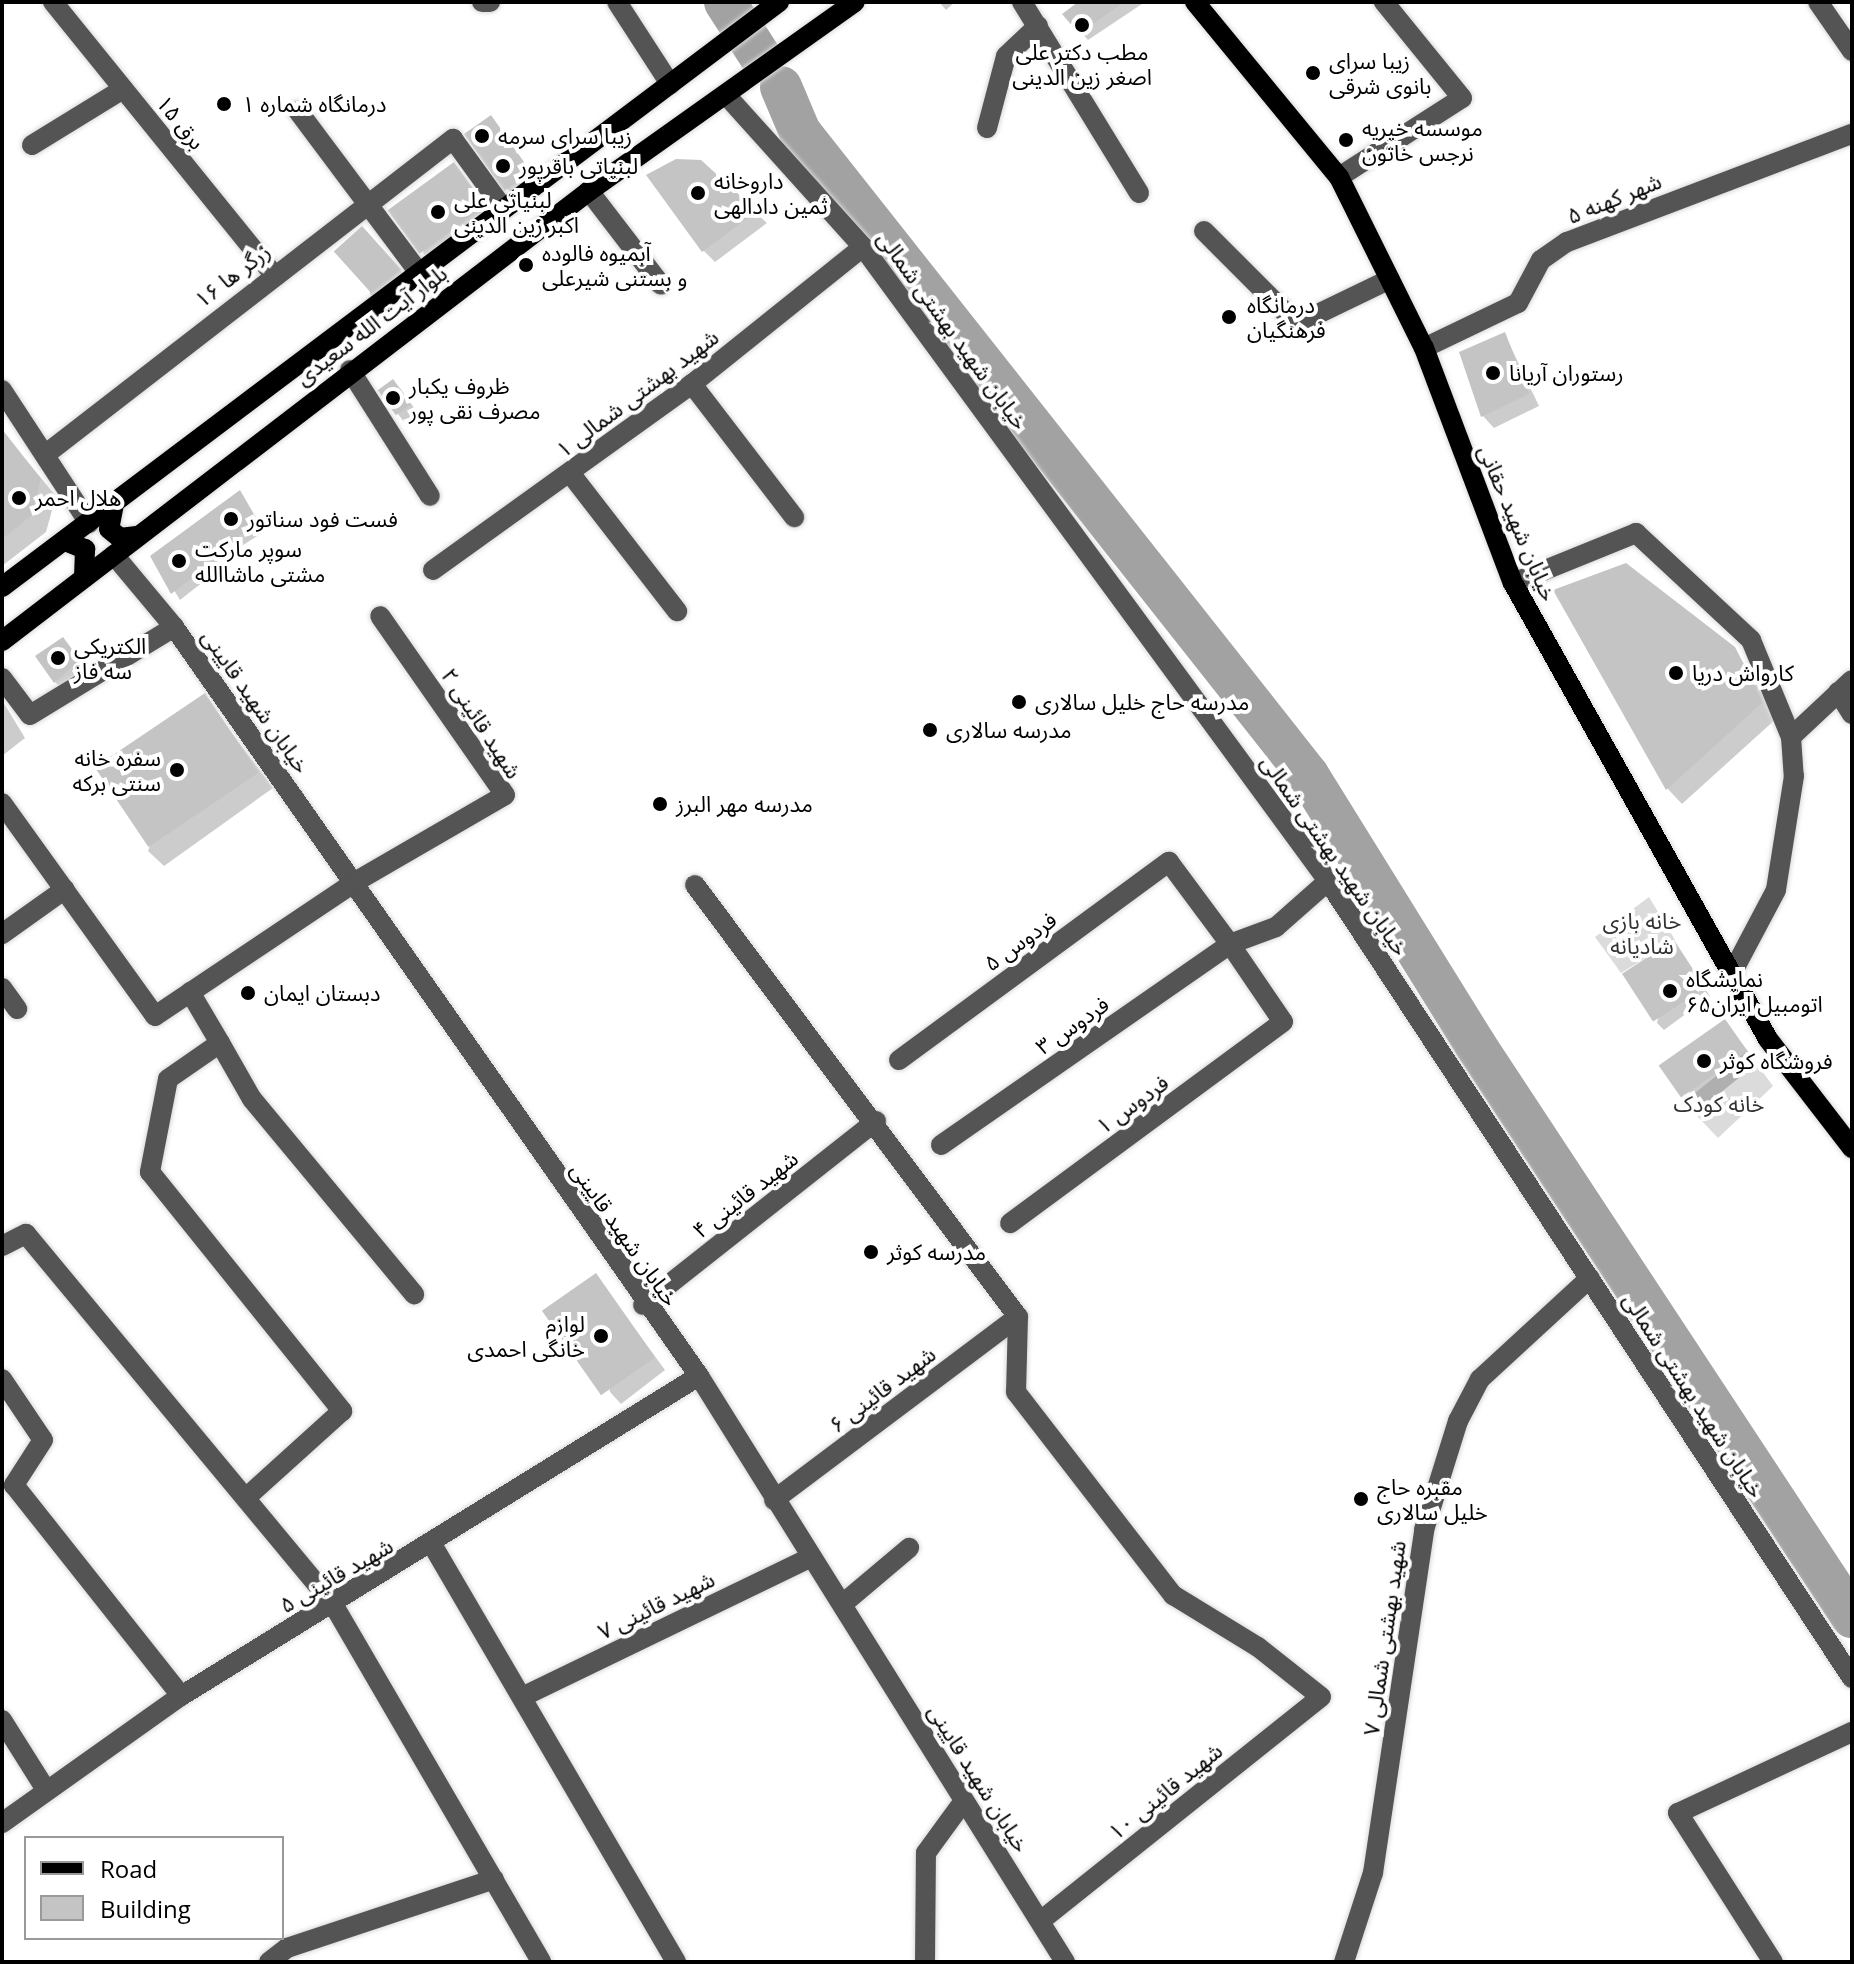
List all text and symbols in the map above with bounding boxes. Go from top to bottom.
marker: مطب دکتر علی اصغر زین الدینی [1073,16,1091,34]
place label: مطب دکتر علی اصغر زین الدینی [1012,38,1152,90]
place label: زیبا سرای بانوی شرقی [1329,47,1431,98]
marker: زیبا سرای بانوی شرقی [1304,64,1322,82]
street label: برق ۱۵ [151,90,211,154]
place label: درمانگاه شماره ۱ [242,91,387,117]
marker: درمانگاه شماره ۱ [213,93,235,115]
place label: موسسه خیریه نرجس خاتون [1362,114,1483,166]
place label: زیبا سرای سرمه [498,123,632,149]
marker: زیبا سرای سرمه [473,127,491,145]
marker: موسسه خیریه نرجس خاتون [1337,131,1355,149]
place label: لبنیاتی باقرپور [519,153,638,179]
marker: لبنیاتی باقرپور [494,157,512,175]
place label: داروخانه ثمین دادالهی [714,167,828,218]
street label: شهر کهنه ۵ [1563,167,1665,229]
marker: داروخانه ثمین دادالهی [689,184,707,202]
place label: لبنیاتی علی اکبر زین الدینی [454,186,579,238]
marker: لبنیاتی علی اکبر زین الدینی [429,203,447,221]
street label: خیابان شهید بهشتی شمالی [872,226,1034,434]
street label: زرگر ها ۱۶ [189,237,275,313]
place label: آبمیوه فالوده و بستنی شیرعلی [542,239,687,290]
marker: آبمیوه فالوده و بستنی شیرعلی [517,256,535,274]
street label: بلوار آیت الله سعیدی [290,259,452,391]
place label: درمانگاه فرهنگیان [1247,291,1326,342]
marker: درمانگاه فرهنگیان [1218,306,1240,328]
street label: شهید بهشتی شمالی ۱ [551,323,723,463]
place label: رستوران آریانا [1509,360,1624,386]
marker: رستوران آریانا [1484,364,1502,382]
place label: ظروف یکبار مصرف نقی پور [409,372,541,424]
marker: ظروف یکبار مصرف نقی پور [384,389,402,407]
street label: خیابان شهید حقانی [1473,441,1563,605]
place label: هلال احمر [35,485,121,511]
marker: هلال احمر [10,489,28,507]
place label: فست فود سناتور [247,506,398,532]
marker: فست فود سناتور [222,510,240,528]
place label: سوپر مارکت مشتی ماشاالله [195,535,325,586]
marker: سوپر مارکت مشتی ماشاالله [170,552,188,570]
street label: خیابان شهید قایینی [197,624,315,778]
place label: الکتریکی سه فاز [74,632,146,684]
marker: الکتریکی سه فاز [49,649,67,667]
place label: کارواش دریا [1692,660,1794,686]
street label: شهید قائینی ۲ [437,663,527,783]
marker: کارواش دریا [1667,664,1685,682]
place label: مدرسه حاج خلیل سالاری [1035,689,1249,715]
marker: مدرسه حاج خلیل سالاری [1010,693,1028,711]
place label: مدرسه سالاری [946,717,1072,743]
marker: مدرسه سالاری [921,721,939,739]
place label: سفره خانه سنتی برکه [73,744,161,796]
street label: خیابان شهید بهشتی شمالی [1256,750,1414,960]
marker: سفره خانه سنتی برکه [168,761,186,779]
place label: مدرسه مهر البرز [676,791,813,817]
marker: مدرسه مهر البرز [651,795,669,813]
street label: فردوس ۵ [979,906,1061,976]
park label: خانه بازی شادیانه [1603,907,1681,958]
place label: نمایشگاه اتومبیل ایران۶۵ [1686,965,1823,1016]
place label: دبستان ایمان [264,980,381,1006]
marker: نمایشگاه اتومبیل ایران۶۵ [1661,982,1679,1000]
marker: دبستان ایمان [239,984,257,1002]
street label: فردوس ۳ [1030,990,1114,1060]
place label: فروشگاه کوثر [1720,1048,1833,1074]
marker: فروشگاه کوثر [1695,1052,1713,1070]
street label: فردوس ۱ [1091,1069,1173,1139]
park label: خانه کودک [1674,1091,1764,1117]
street label: شهید قائینی ۴ [687,1145,803,1243]
street label: خیابان شهید قایینی [566,1157,684,1311]
place label: مدرسه کوثر [887,1239,986,1265]
marker: مدرسه کوثر [862,1243,880,1261]
street label: خیابان شهید بهشتی شمالی [1618,1288,1770,1502]
place label: لوازم خانگی احمدی [467,1310,585,1362]
marker: لوازم خانگی احمدی [592,1327,610,1345]
street label: شهید قائینی ۶ [824,1340,940,1438]
place label: مقبره حاج خلیل سالاری [1377,1473,1488,1524]
marker: مقبره حاج خلیل سالاری [1352,1490,1370,1508]
street label: شهید قائینی ۵ [275,1532,397,1618]
street label: شهید بهشتی شمالی ۷ [1357,1539,1411,1737]
street label: شهید قائینی ۷ [593,1565,719,1645]
street label: خیابان شهید قایینی [923,1699,1035,1857]
street label: شهید قائینی ۱۰ [1103,1737,1227,1845]
legend [24,1836,284,1940]
text: Road [100,1852,157,1885]
text: Building [100,1892,191,1925]

